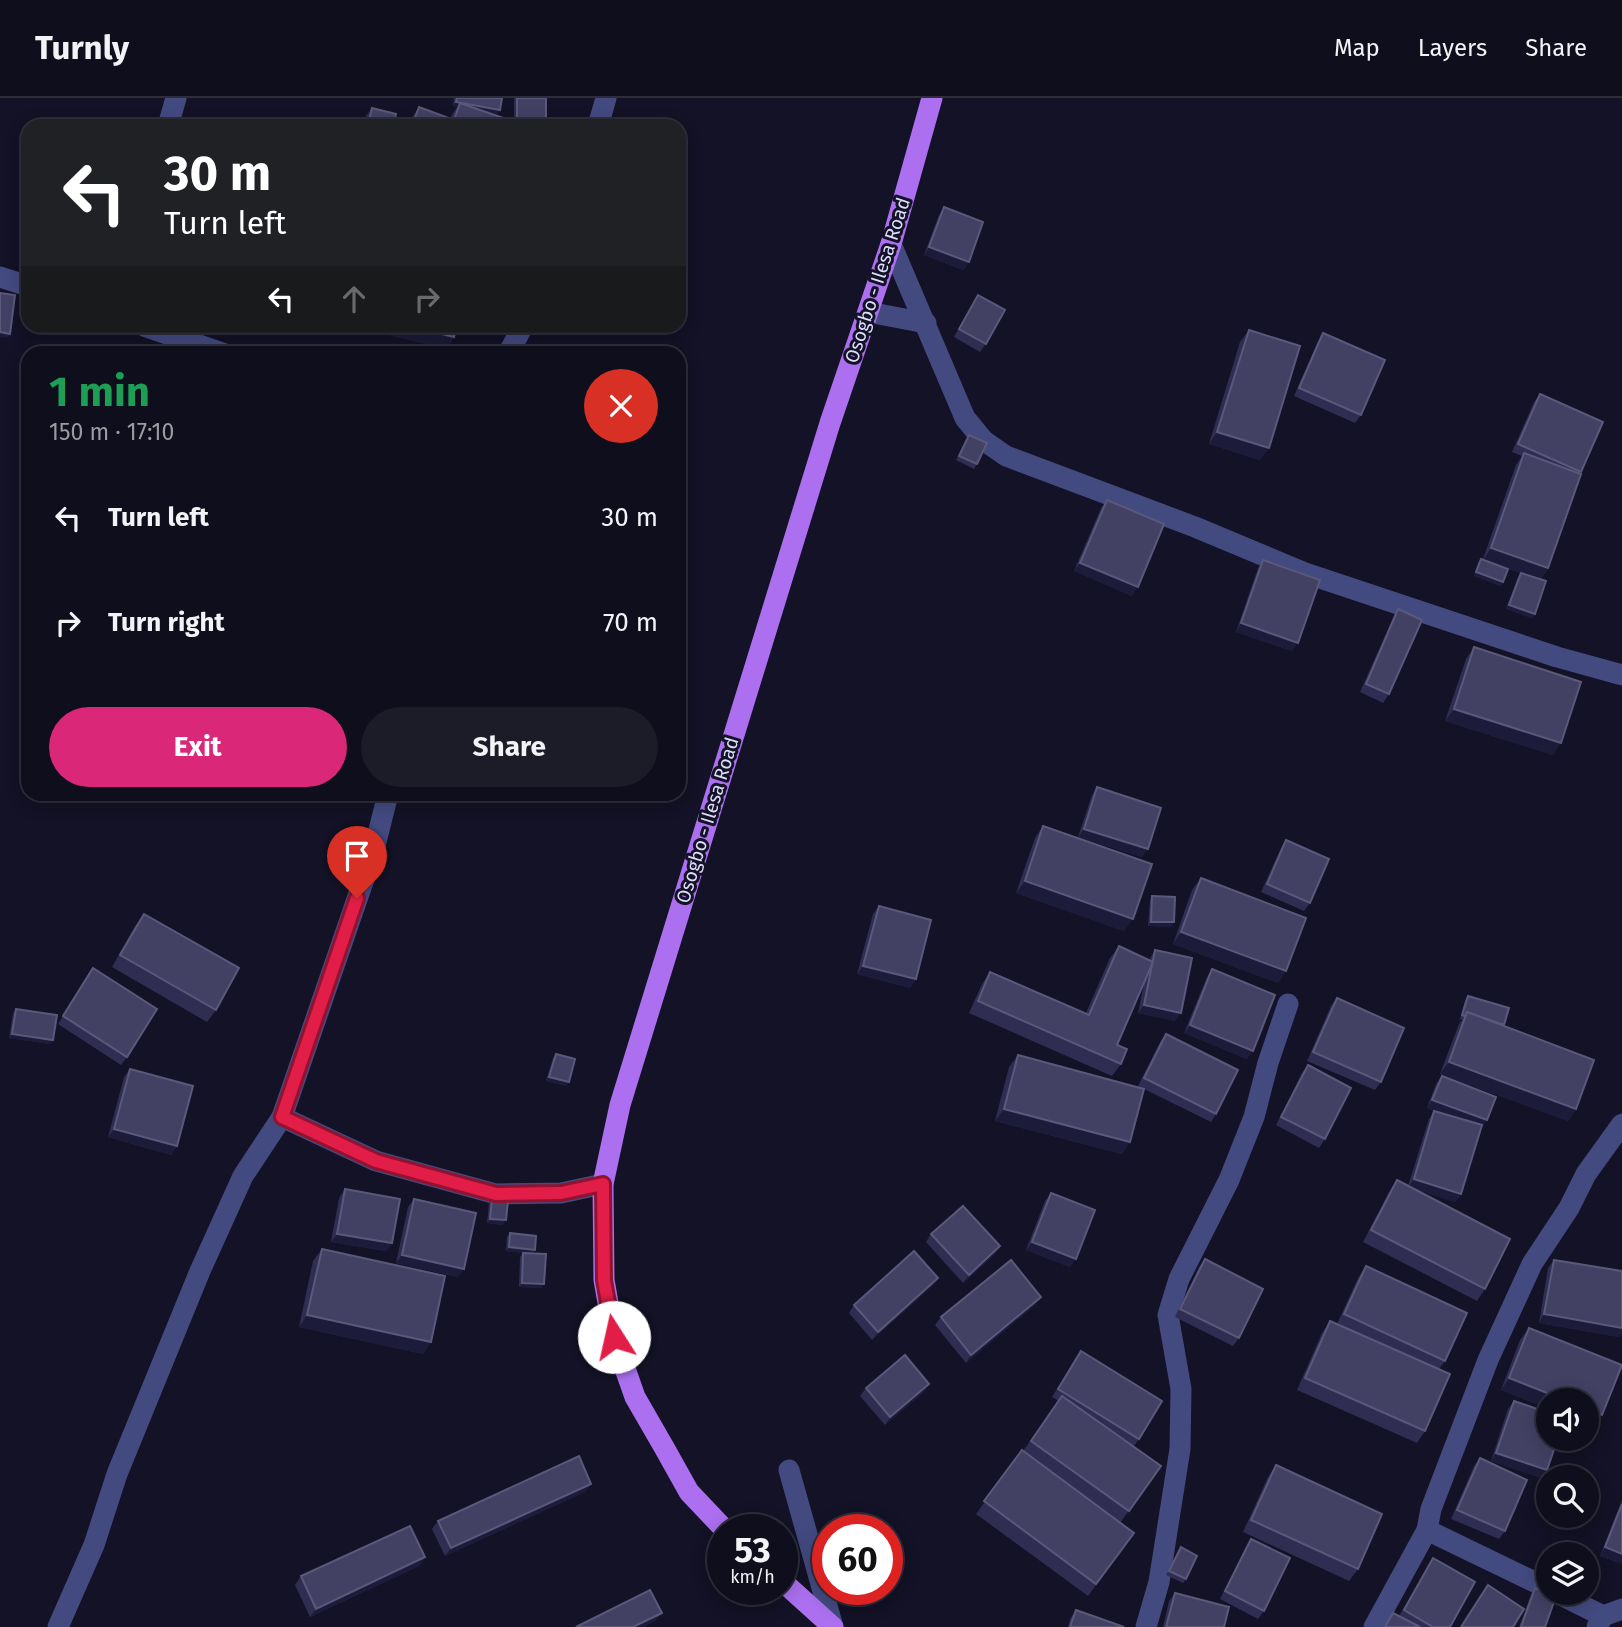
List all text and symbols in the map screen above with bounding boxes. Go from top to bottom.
text: Turnly [35,28,129,68]
text: Map [1334,34,1380,62]
text: Layers [1418,34,1487,62]
text: Share [1525,34,1587,62]
text: 30 m [164,144,271,203]
icon: left [49,147,140,238]
street label: Osogbo - Ilesa Road [840,195,915,366]
text: Turn left [164,204,286,242]
icon: left [262,280,300,318]
icon: ahead [335,280,373,318]
icon: right [408,280,446,318]
text: 1 min [49,367,150,417]
button: close [584,369,658,443]
text: 150 m · 17:10 [49,418,174,446]
icon: left [49,499,87,537]
text: Turn left [108,502,209,533]
text: 30 m [601,502,658,533]
icon: right [49,604,87,642]
text: Turn right [108,607,225,638]
text: 70 m [603,607,658,638]
button: Exit [49,707,347,787]
button: Share [361,707,658,787]
street label: Osogbo - Ilesa Road [671,734,744,906]
pin [327,826,387,898]
icon: arrive [338,837,376,875]
position arrow [577,1300,651,1374]
map controls [1536,1388,1599,1605]
button: sound [1536,1388,1599,1451]
button: search [1536,1465,1599,1528]
speed limit sign: 60 [812,1514,903,1605]
text: 53 [734,1529,771,1571]
button: layers [1536,1542,1599,1605]
text: km/h [730,1566,775,1588]

